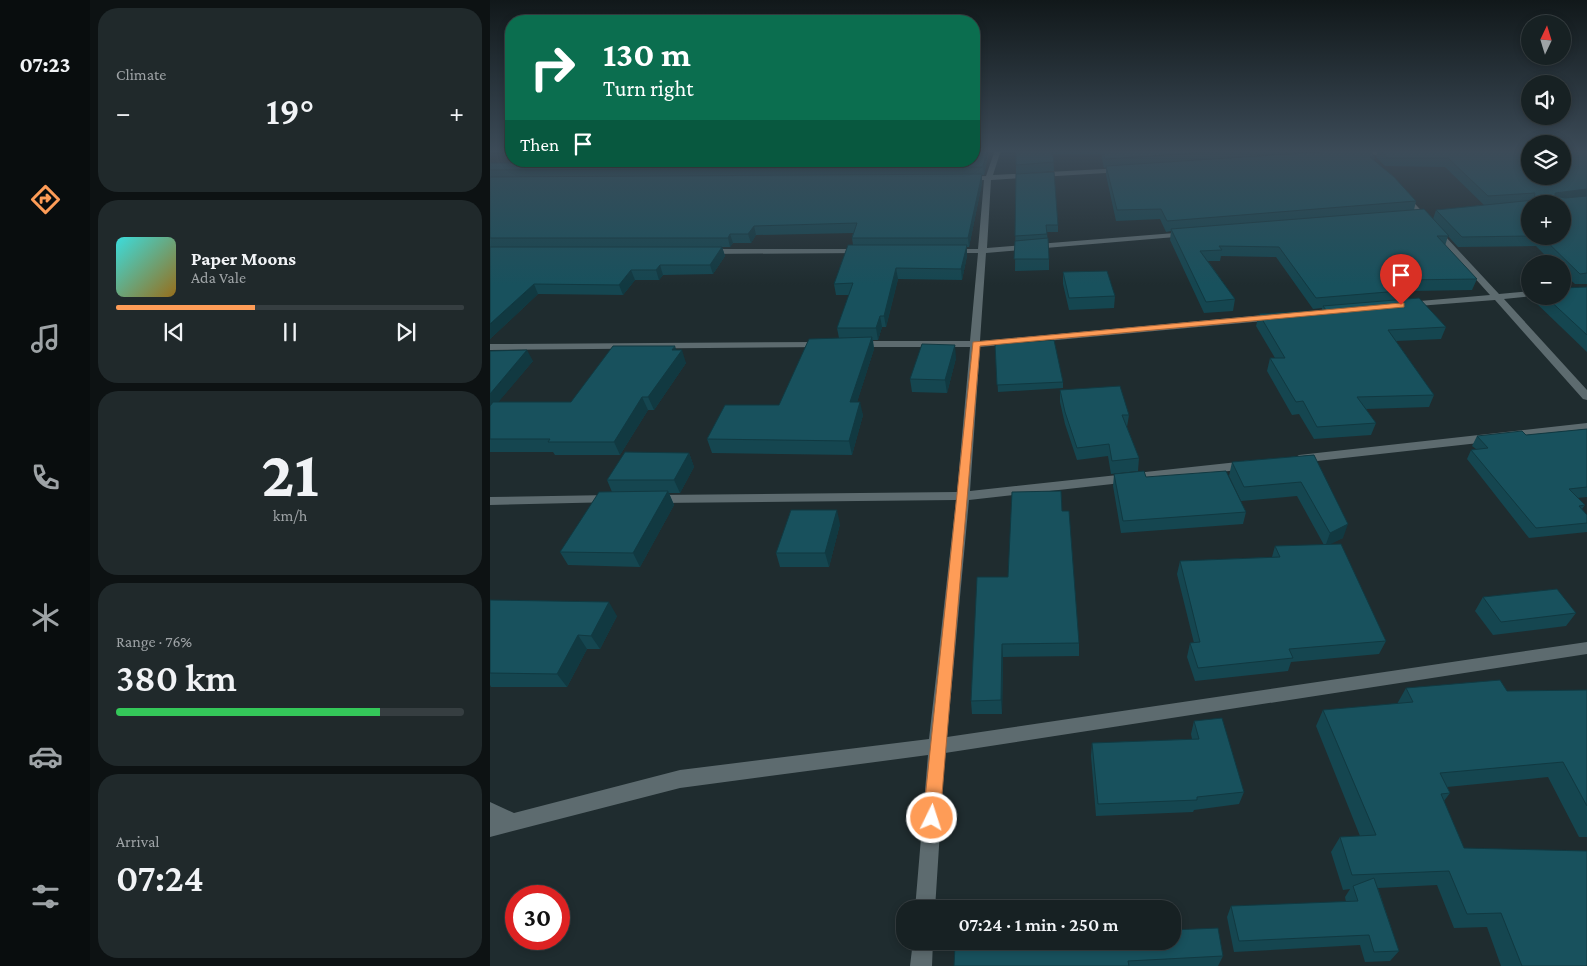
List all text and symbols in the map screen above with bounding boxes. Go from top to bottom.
north arrow [1521,15,1571,65]
map controls [1521,15,1571,305]
icon: right [520,35,585,100]
text: 130 m [603,35,691,74]
text: 07:23 [19,52,71,77]
text: Climate [116,66,166,83]
button: sound [1521,75,1571,125]
text: Turn right [603,76,694,101]
text: 19° [266,90,314,132]
text: − [116,97,131,128]
text: + [449,97,464,128]
icon: arrive [569,130,597,158]
text: Then [520,134,559,155]
button: layers [1521,135,1571,185]
icon: directions [28,182,63,217]
button: + [1521,195,1571,245]
text: Paper Moons [191,248,296,269]
pin [1380,254,1422,305]
button: − [1521,255,1571,305]
icon: arrive [1387,261,1415,289]
text: Ada Vale [191,269,246,286]
icon: previous [160,318,188,346]
icon: pause [276,318,304,346]
icon: next [392,318,420,346]
icon: music [28,321,63,356]
text: 21 [261,438,319,510]
icon: phone [28,460,63,495]
text: km/h [273,507,307,524]
icon: climate [28,600,63,635]
text: Range · 76% [116,633,192,650]
text: 380 km [116,657,237,699]
icon: car [28,739,63,774]
position arrow [905,791,957,843]
text: Arrival [116,833,160,850]
text: 07:24 [116,857,204,899]
icon: filters [28,879,63,914]
speed limit sign: 30 [505,885,570,950]
text: 07:24 · 1 min · 250 m [958,914,1119,935]

